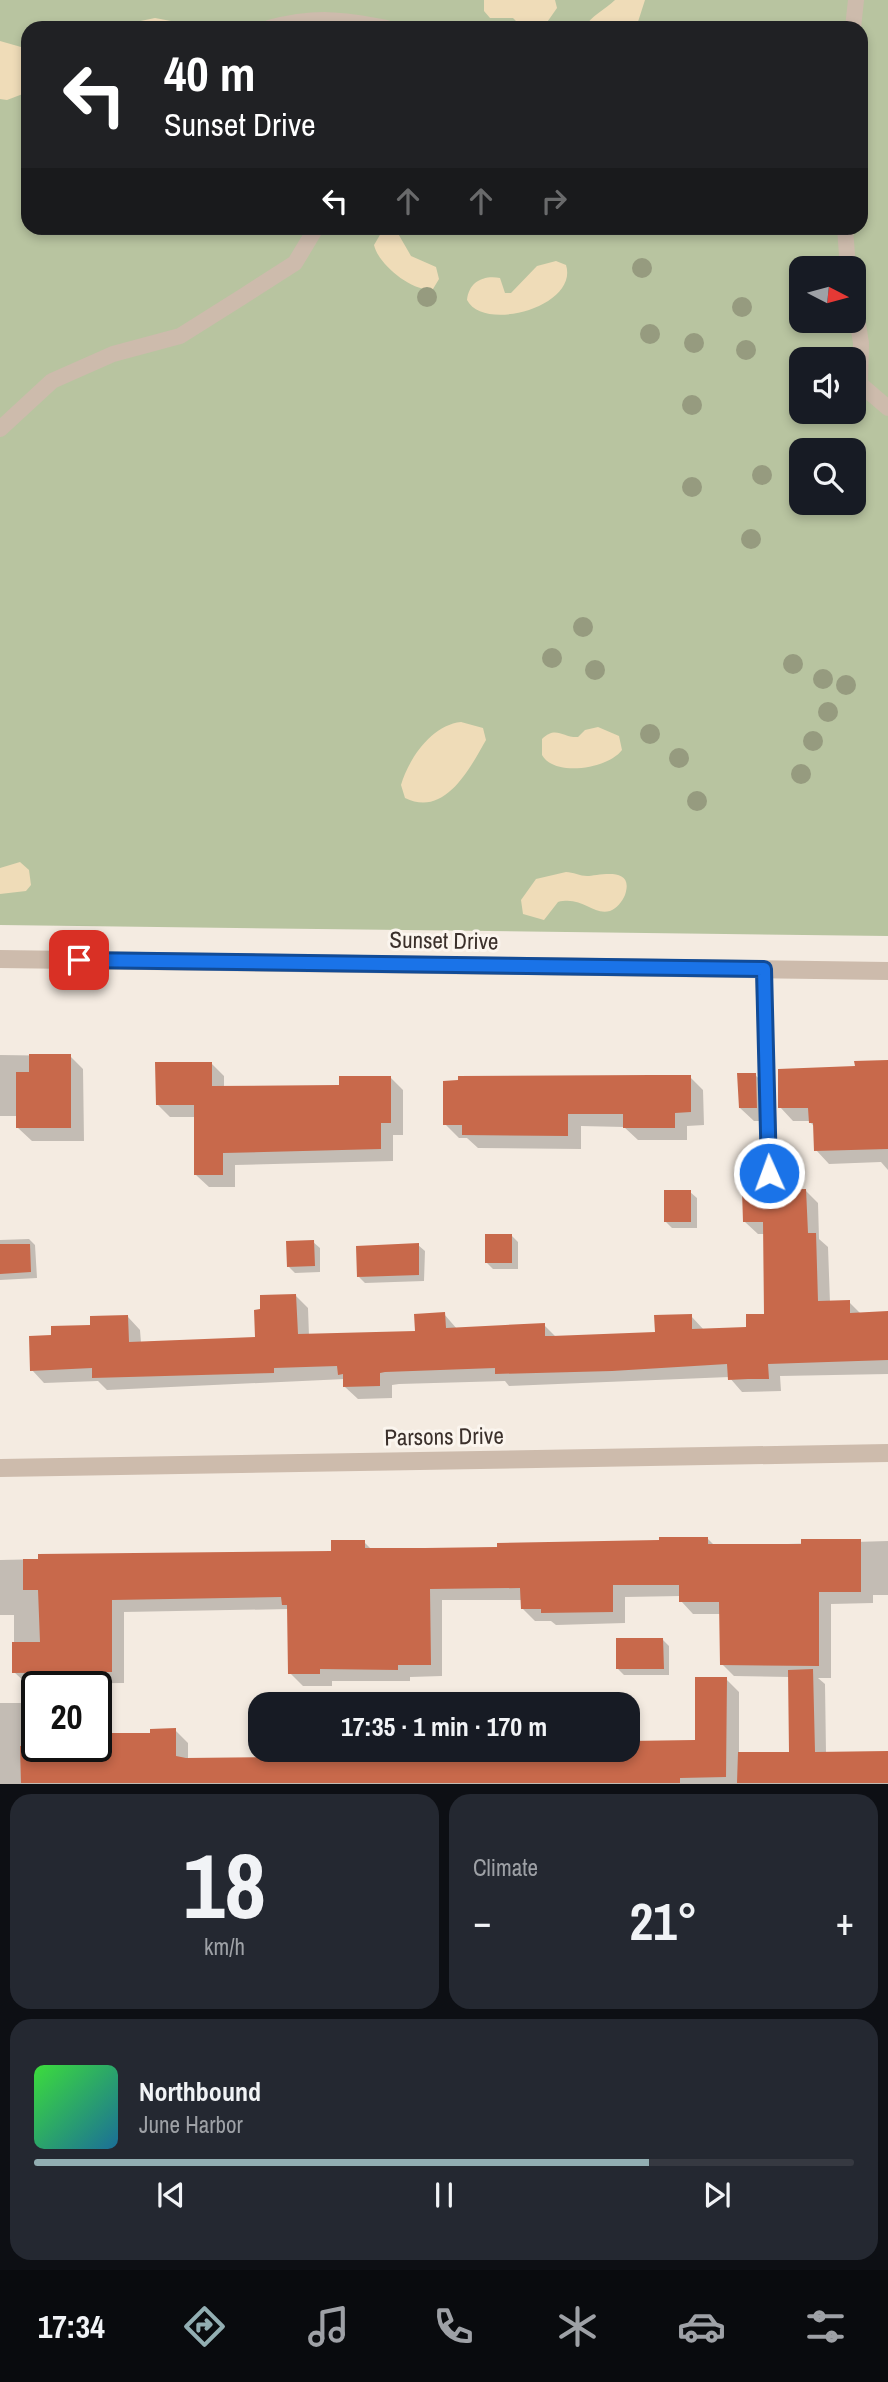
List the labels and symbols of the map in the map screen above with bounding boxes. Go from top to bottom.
north arrow [789,256,866,332]
street label: Sunset Drive [389,924,499,956]
pin [49,930,109,990]
position arrow [732,1136,806,1210]
street label: Parsons Drive [384,1419,504,1453]
speed limit sign: 20 [21,1671,112,1762]

